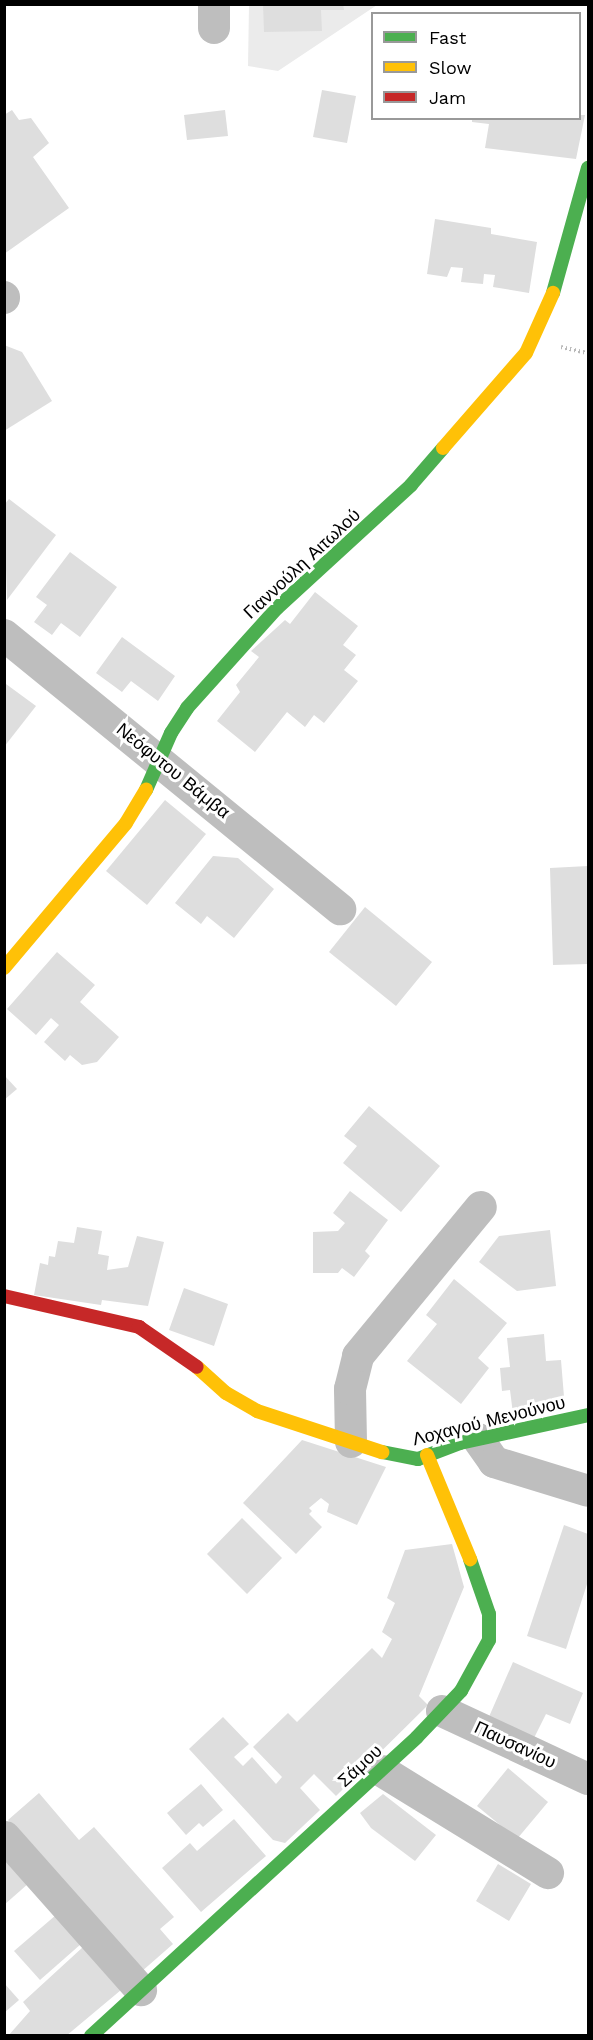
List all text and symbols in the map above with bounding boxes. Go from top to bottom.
legend [371,12,581,120]
text: Fast [429,27,466,48]
text: Slow [429,57,472,78]
text: Jam [429,87,466,108]
street label: Γιαννούλη Αιτωλού [239,504,365,624]
street label: Νεόφυτου Βάμβα [112,719,234,823]
street label: Λοχαγού Μενούνου [410,1392,568,1450]
street label: Παυσανίου [471,1717,559,1773]
street label: Σάμου [333,1740,387,1792]

